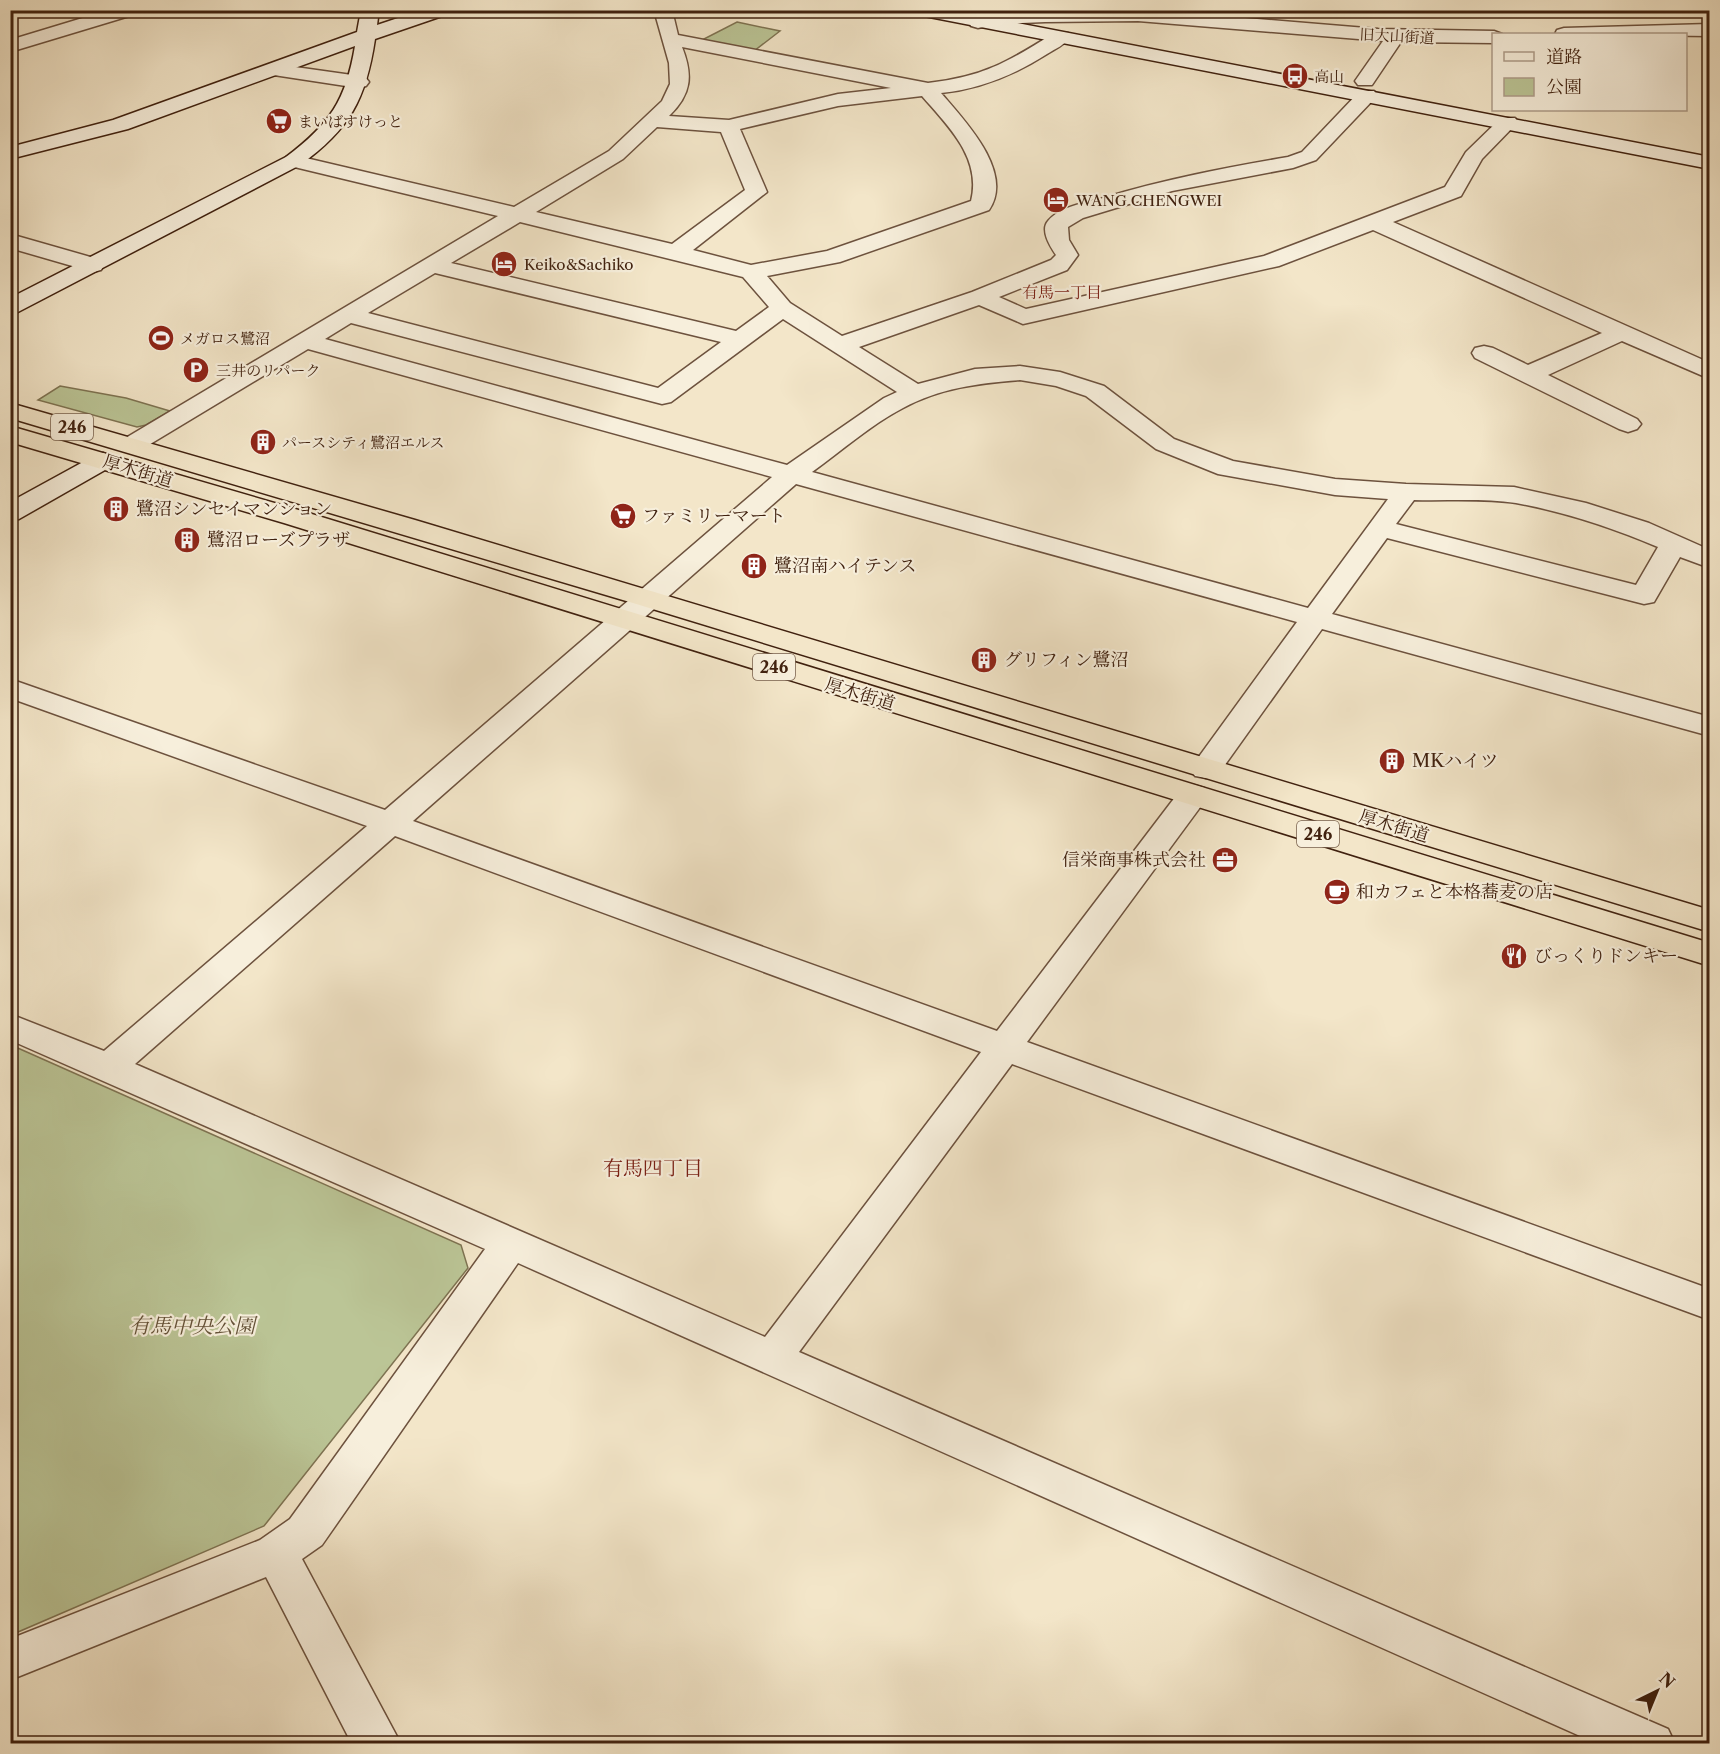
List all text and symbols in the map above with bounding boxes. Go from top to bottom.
street label: 旧大山街道 [1359,25,1435,47]
legend [1492,33,1687,111]
text: 道路 [1546,46,1582,68]
bus stop icon: 高山 [1280,61,1310,91]
place label: 高山 [1314,67,1344,86]
text: 公園 [1546,76,1582,98]
supermarket icon: まいばすけっと [264,106,294,136]
place label: まいばすけっと [298,112,403,131]
hotel icon: WANG CHENGWEI [1041,185,1071,215]
place label: WANG CHENGWEI [1075,191,1222,210]
hotel icon: Keiko&Sachiko [489,249,519,279]
place label: Keiko&Sachiko [524,255,634,274]
district label: 有馬一丁目 [1022,282,1102,302]
sports icon: メガロス鷺沼 [146,323,176,353]
place label: メガロス鷺沼 [180,329,270,348]
parking icon: 三井のリパーク [181,355,211,385]
place label: 三井のリパーク [216,361,321,380]
road number: 246 [51,414,93,440]
building icon: パースシティ鷺沼エルス [248,427,278,457]
place label: パースシティ鷺沼エルス [282,433,445,452]
street label: 厚木街道 [100,450,176,492]
building icon: 鷺沼シンセイマンション [101,494,131,524]
place label: 鷺沼シンセイマンション [136,498,332,520]
supermarket icon: ファミリーマート [608,501,638,531]
place label: ファミリーマート [642,505,786,527]
building icon: 鷺沼ローズプラザ [172,525,202,555]
place label: 鷺沼ローズプラザ [207,529,350,551]
building icon: 鷺沼南ハイテンス [739,551,769,581]
place label: 鷺沼南ハイテンス [774,555,917,577]
building icon: グリフィン鷺沼 [969,645,999,675]
place label: グリフィン鷺沼 [1004,649,1129,671]
road number: 246 [753,654,795,680]
street label: 厚木街道 [822,673,898,715]
building icon: MKハイツ [1377,746,1407,776]
place label: MKハイツ [1412,750,1498,772]
street label: 厚木街道 [1356,805,1432,847]
road number: 246 [1297,821,1339,847]
office icon: 信栄商事株式会社 [1210,845,1240,875]
place label: 信栄商事株式会社 [1062,849,1206,871]
cafe icon: 和カフェと本格蕎麦の店 [1322,877,1352,907]
place label: 和カフェと本格蕎麦の店 [1356,881,1553,903]
restaurant icon: びっくりドンキー [1499,941,1529,971]
place label: びっくりドンキー [1534,945,1678,967]
district label: 有馬四丁目 [603,1156,703,1180]
park label: 有馬中央公園 [129,1313,258,1338]
north arrow [1627,1661,1687,1721]
text: N [1655,1668,1679,1692]

